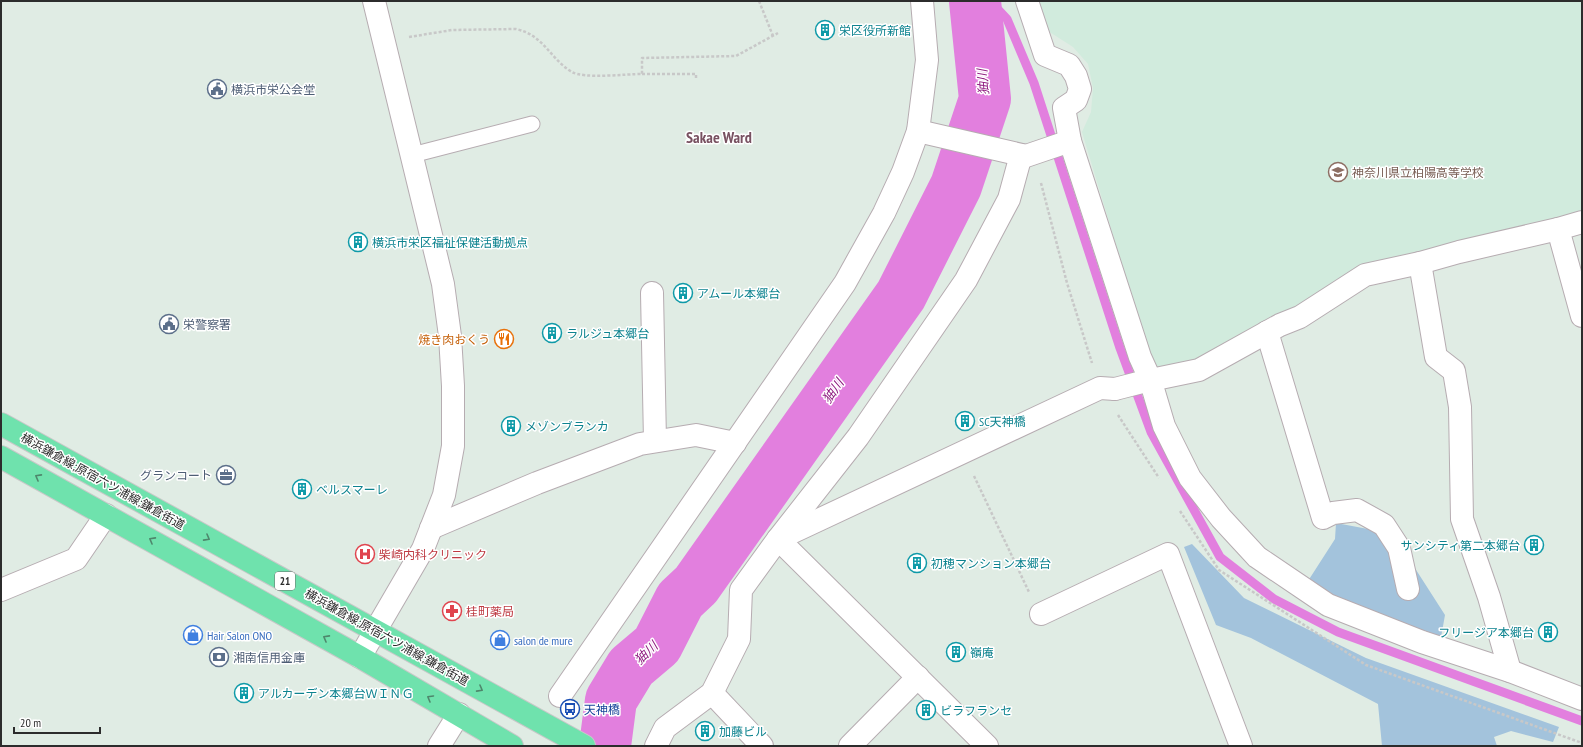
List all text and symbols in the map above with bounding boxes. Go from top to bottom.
building icon: 栄区役所新館 [814,19,836,41]
place label: 栄区役所新館 [839,23,911,38]
water label: 㹨川 [973,66,992,96]
public building icon: 横浜市栄公会堂 [206,78,228,100]
place label: 横浜市栄公会堂 [231,82,315,97]
district label: Sakae Ward [686,127,752,147]
school or university icon: 神奈川県立柏陽高等学校 [1327,161,1349,183]
place label: 神奈川県立柏陽高等学校 [1352,165,1484,180]
building icon: 横浜市栄区福祉保健活動拠点 [347,231,369,253]
place label: 横浜市栄区福祉保健活動拠点 [372,235,528,250]
building icon: アムール本郷台 [672,282,694,304]
place label: アムール本郷台 [697,286,780,301]
public building icon: 栄警察署 [158,313,180,335]
place label: 栄警察署 [183,317,231,332]
building icon: ラルジュ本郷台 [541,322,563,344]
place label: ラルジュ本郷台 [566,326,649,341]
restaurant icon: 焼き肉おくう [493,328,515,350]
place label: 焼き肉おくう [418,332,490,347]
water label: 㹨川 [819,374,849,407]
building icon: SC天神橋 [954,410,976,432]
place label: SC天神橋 [979,414,1026,429]
building icon: メゾンブランカ [500,415,522,437]
place label: メゾンブランカ [525,419,609,434]
street label: 横浜鎌倉線;原宿六ツ浦線;鎌倉街道 [18,430,188,532]
office icon: グランコート [215,464,237,486]
place label: グランコート [140,468,212,483]
one-way arrow [35,474,42,482]
building icon: ベルスマーレ [291,478,313,500]
place label: ベルスマーレ [316,482,388,497]
one-way arrow [203,534,210,541]
building icon: サンシティ第二本郷台 [1523,534,1545,556]
one-way arrow [148,537,156,545]
place label: サンシティ第二本郷台 [1401,538,1520,553]
hospital icon: 柴崎内科クリニック [354,543,376,565]
place label: 柴崎内科クリニック [379,547,487,562]
building icon: 初穂マンション本郷台 [906,552,928,574]
place label: 初穂マンション本郷台 [931,556,1051,571]
road number: 21 [275,572,295,590]
street label: 横浜鎌倉線;原宿六ツ浦線;鎌倉街道 [302,586,472,688]
pharmacy icon: 桂町薬局 [441,600,463,622]
place label: 桂町薬局 [466,604,514,619]
building icon: フリージア本郷台 [1537,621,1559,643]
shop icon: Hair Salon ONO [182,624,204,646]
place label: フリージア本郷台 [1438,625,1534,640]
place label: Hair Salon ONO [207,628,272,643]
shop icon: salon de mure [489,629,511,651]
place label: salon de mure [514,633,573,648]
one-way arrow [323,635,330,642]
water label: 㹨川 [631,636,663,668]
building icon: 嶺庵 [945,641,967,663]
place label: 嶺庵 [970,645,994,660]
bank icon: 湘南信用金庫 [208,646,230,668]
place label: 湘南信用金庫 [233,650,305,665]
building icon: アルカーデン本郷台ＷＩＮＧ [233,682,255,704]
one-way arrow [476,684,483,691]
place label: アルカーデン本郷台ＷＩＮＧ [258,686,414,701]
one-way arrow [427,695,434,702]
bus stop icon: 天神橋 [559,698,581,720]
building icon: ビラフランセ [915,699,937,721]
place label: 天神橋 [584,702,620,717]
place label: ビラフランセ [940,703,1012,718]
scale bar [14,709,100,735]
text: 20 m [20,715,41,730]
building icon: 加藤ビル [694,720,716,742]
place label: 加藤ビル [719,724,767,739]

